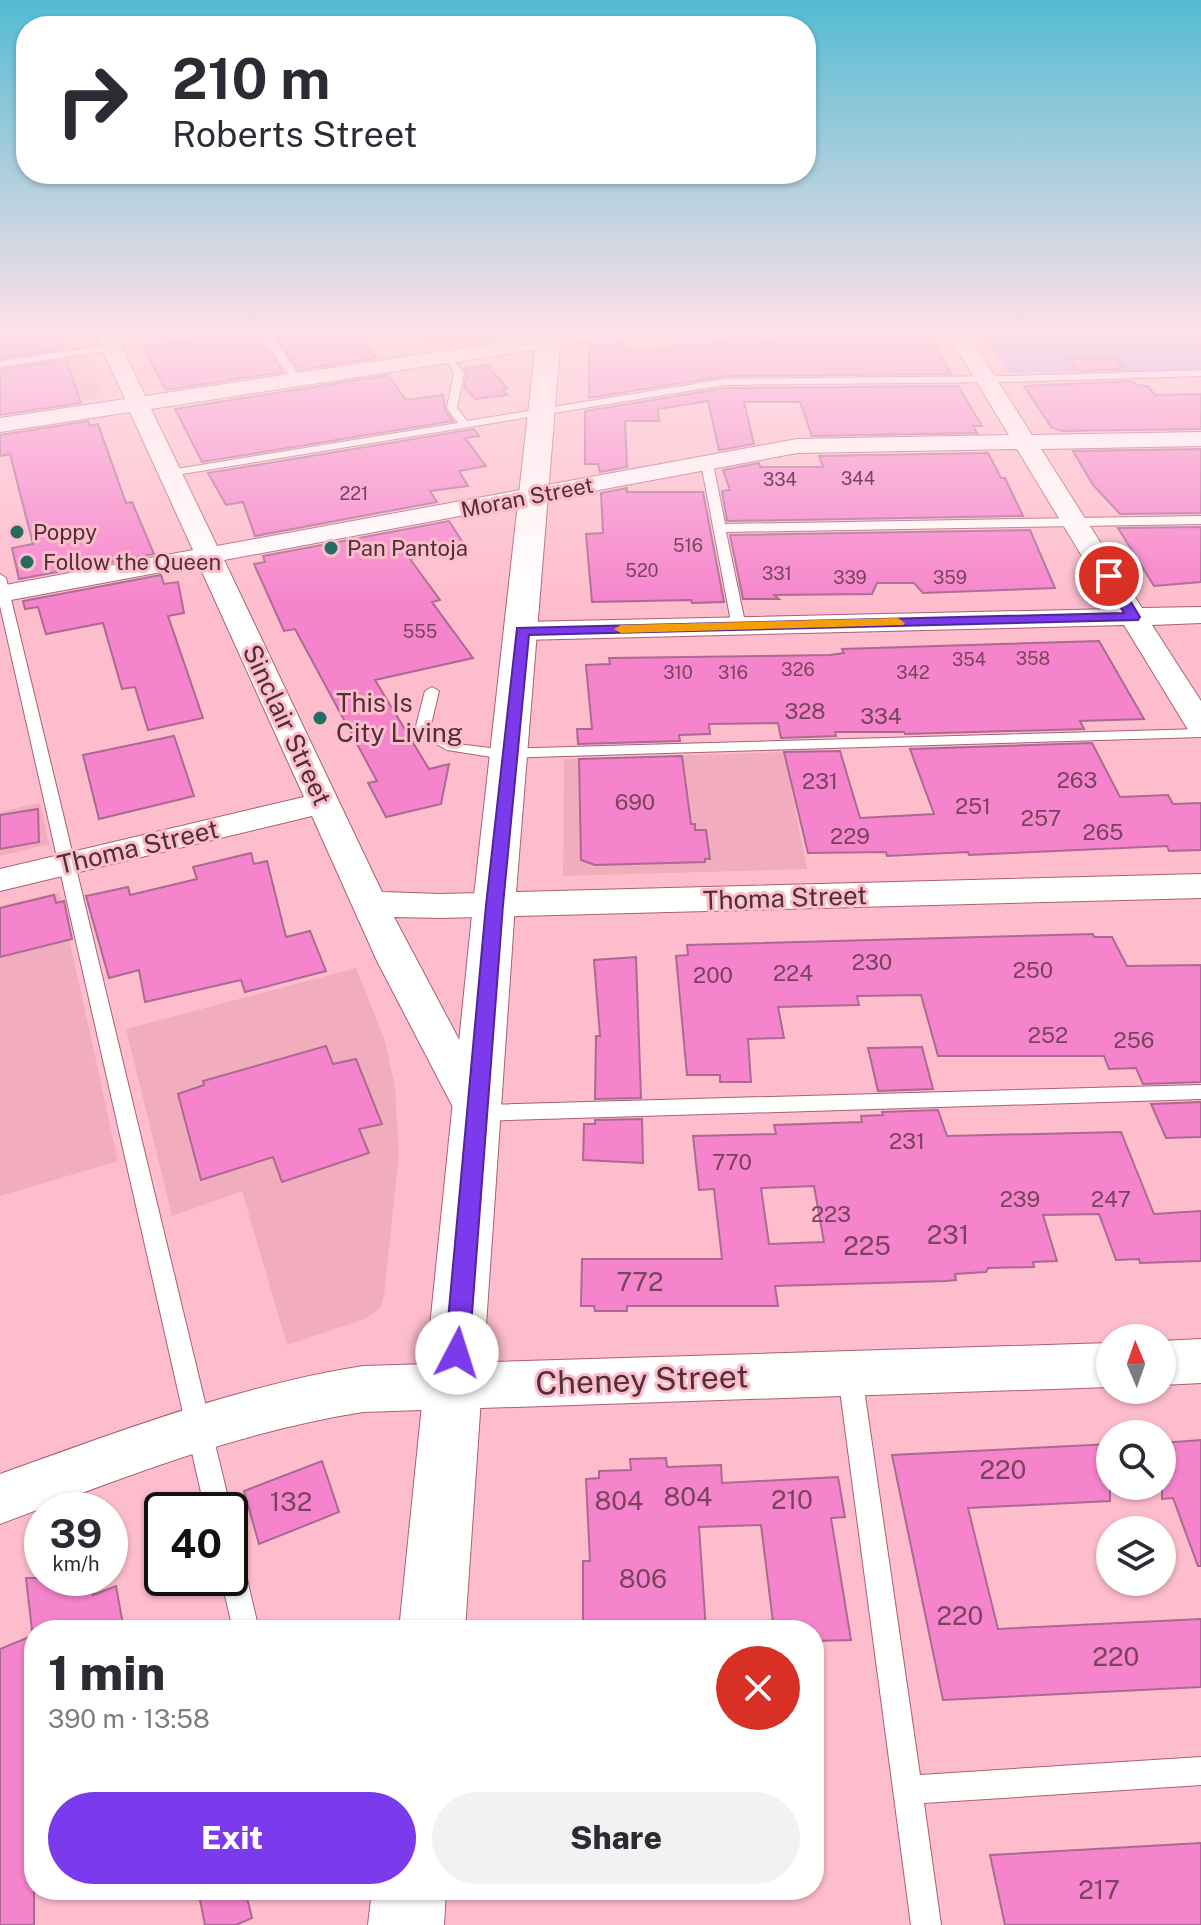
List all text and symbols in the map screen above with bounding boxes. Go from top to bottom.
text: 210 m [172,46,330,112]
icon: right [40,48,144,152]
text: Roberts Street [172,113,417,155]
house number: 344 [841,468,875,489]
house number: 334 [763,469,797,490]
street label: Moran Street [459,471,595,523]
house number: 221 [340,483,368,504]
place label: Poppy [33,519,97,545]
marker: Poppy [8,523,26,541]
place label: Pan Pantoja [347,535,468,561]
house number: 516 [673,535,703,556]
marker: Pan Pantoja [322,539,340,557]
pin [1075,542,1143,610]
place label: Follow the Queen [43,549,221,575]
marker: Follow the Queen [18,553,36,571]
icon: arrive [1087,554,1131,598]
house number: 520 [625,560,659,581]
house number: 331 [762,563,792,584]
house number: 339 [833,567,867,588]
house number: 359 [933,567,967,588]
house number: 555 [403,621,437,642]
street label: Sinclair Street [237,639,338,810]
house number: 358 [1016,648,1050,669]
house number: 354 [952,649,986,670]
house number: 326 [781,659,815,680]
house number: 310 [663,662,693,683]
house number: 316 [718,662,748,683]
house number: 342 [896,662,930,683]
place label: This Is City Living [336,687,463,748]
house number: 328 [784,698,826,724]
house number: 334 [860,703,902,729]
marker: This Is City Living [311,709,329,727]
house number: 263 [1057,767,1097,793]
house number: 231 [802,768,838,794]
house number: 690 [615,789,655,815]
house number: 251 [955,793,991,819]
house number: 257 [1021,805,1061,831]
street label: Thoma Street [54,813,221,880]
house number: 265 [1083,819,1123,845]
house number: 229 [830,823,870,849]
street label: Thoma Street [702,879,868,916]
house number: 230 [852,949,892,975]
house number: 250 [1013,957,1053,983]
house number: 224 [773,960,813,986]
house number: 200 [693,962,733,988]
house number: 252 [1028,1022,1068,1048]
house number: 256 [1114,1027,1154,1053]
house number: 231 [889,1128,925,1154]
house number: 770 [712,1149,752,1175]
house number: 239 [1000,1186,1040,1212]
house number: 247 [1091,1186,1131,1212]
house number: 223 [811,1201,851,1227]
house number: 231 [927,1219,969,1250]
house number: 225 [843,1230,891,1261]
house number: 772 [616,1266,664,1297]
position arrow [415,1311,499,1395]
north arrow [1096,1324,1176,1404]
map controls [1096,1324,1176,1596]
street label: Cheney Street [535,1357,749,1402]
button: search [1096,1420,1176,1500]
house number: 220 [980,1454,1026,1485]
house number: 804 [664,1481,712,1512]
house number: 210 [771,1484,813,1515]
house number: 804 [595,1485,643,1516]
house number: 132 [270,1486,312,1517]
speed limit sign: 40 [144,1492,248,1596]
text: 39 [50,1510,102,1557]
button: layers [1096,1516,1176,1596]
text: km/h [52,1552,100,1576]
house number: 806 [619,1563,667,1594]
house number: 220 [937,1600,983,1631]
house number: 220 [1093,1641,1139,1672]
text: 1 min [48,1644,165,1701]
button: close [716,1646,800,1730]
text: 390 m · 13:58 [48,1703,210,1734]
button: Exit [48,1792,416,1884]
button: Share [432,1792,800,1884]
house number: 217 [1078,1874,1120,1905]

